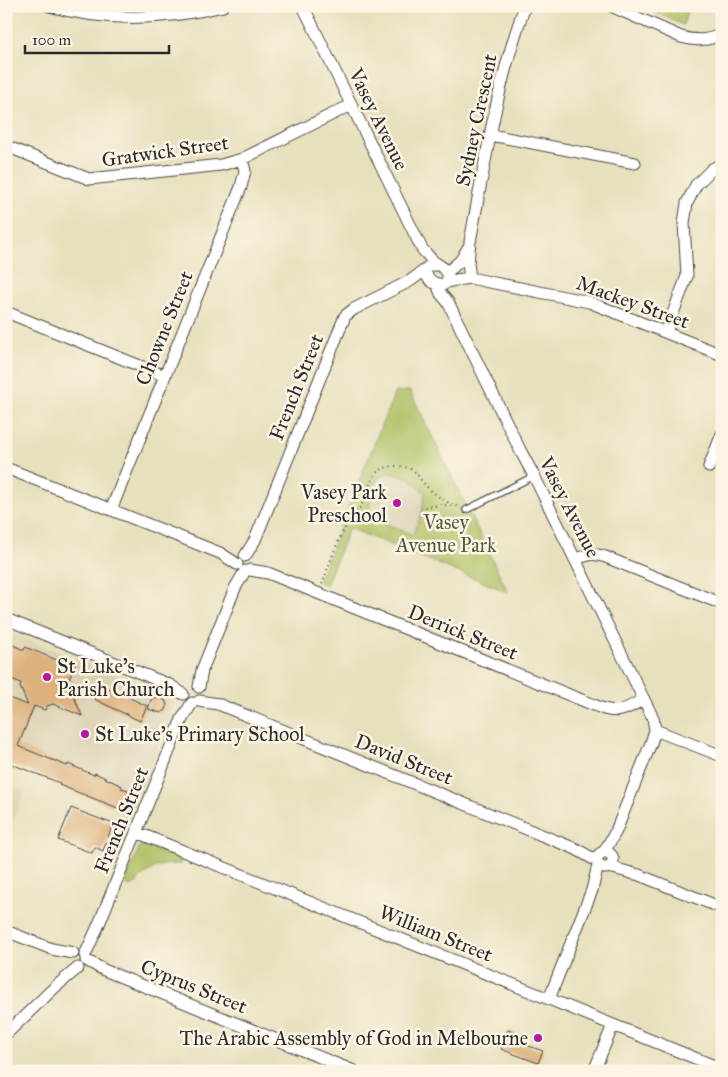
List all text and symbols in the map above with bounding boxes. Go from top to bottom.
scale bar [25,22,169,54]
text: 100 m [32,31,72,49]
street label: Sydney Crescent [450,52,502,188]
street label: Vasey Avenue [344,63,414,174]
street label: Gratwick Street [100,130,230,172]
street label: Chowne Street [130,267,198,389]
street label: Mackey Street [573,271,693,333]
street label: French Street [264,330,328,444]
street label: Vasey Avenue [534,452,606,561]
place label: Vasey Park Preschool [300,480,388,527]
marker: Vasey Park Preschool [391,497,403,509]
park label: Vasey Avenue Park [395,510,497,557]
street label: Derrick Street [405,599,521,665]
place label: St Luke's Parish Church [57,654,175,701]
marker: St Luke's Parish Church [41,671,53,683]
place label: St Luke's Primary School [95,722,305,746]
marker: St Luke's Primary School [79,728,91,740]
street label: David Street [352,729,456,789]
street label: French Street [89,763,153,877]
street label: William Street [376,899,496,967]
street label: Cyprus Street [137,954,251,1018]
place label: The Arabic Assembly of God in Melbourne [179,1026,528,1050]
marker: The Arabic Assembly of God in Melbourne [532,1032,544,1044]

